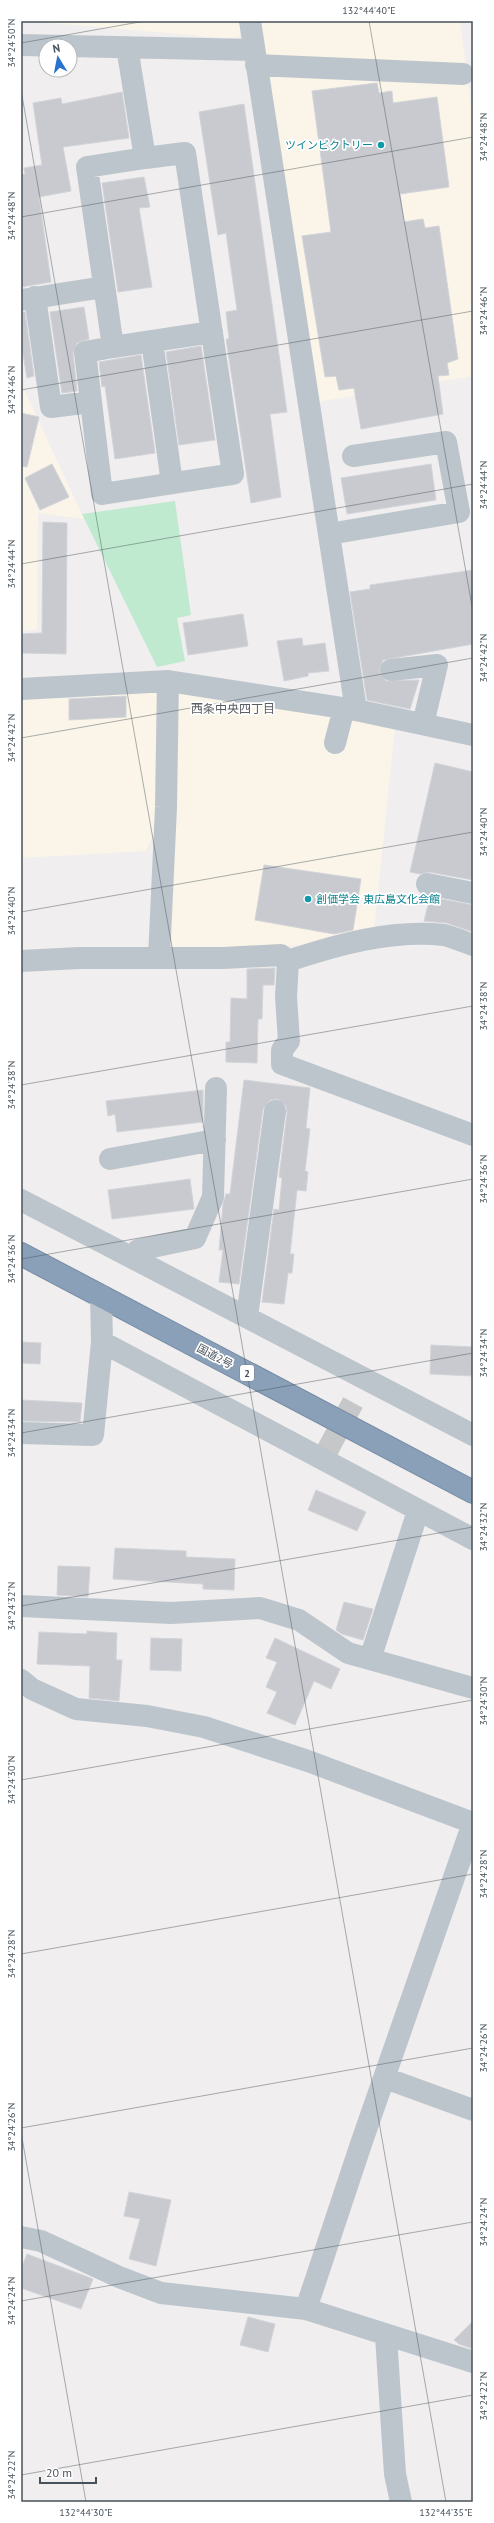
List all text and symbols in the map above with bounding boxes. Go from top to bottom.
text: 132°44'40"E [342,4,396,17]
text: 34°24'50"N [5,18,18,68]
north arrow [38,38,78,78]
text: N [51,41,61,56]
text: 34°24'48"N [477,112,490,162]
place label: ツインビクトリー [285,138,373,152]
marker: ツインビクトリー [376,140,386,150]
text: 34°24'48"N [5,191,18,241]
text: 34°24'46"N [477,286,490,336]
text: 34°24'46"N [5,365,18,415]
text: 34°24'44"N [477,460,490,510]
text: 34°24'44"N [5,539,18,589]
text: 34°24'42"N [477,633,490,683]
district label: 西条中央四丁目 [191,701,275,716]
text: 34°24'42"N [5,713,18,763]
text: 34°24'40"N [477,807,490,857]
text: 34°24'40"N [5,886,18,936]
place label: 創価学会 東広島文化会館 [316,892,440,906]
marker: 創価学会 東広島文化会館 [303,894,313,904]
text: 34°24'38"N [477,981,490,1031]
text: 34°24'38"N [5,1060,18,1110]
text: 34°24'36"N [477,1154,490,1204]
text: 34°24'36"N [5,1234,18,1284]
text: 34°24'34"N [477,1328,490,1378]
street label: 国道2号 [194,1341,236,1371]
road number: 2 [240,1365,254,1381]
text: 34°24'34"N [5,1408,18,1458]
text: 34°24'32"N [477,1502,490,1552]
text: 34°24'32"N [5,1581,18,1631]
text: 34°24'30"N [477,1676,490,1726]
text: 34°24'30"N [5,1755,18,1805]
text: 34°24'28"N [477,1849,490,1899]
text: 34°24'28"N [5,1929,18,1979]
text: 34°24'26"N [477,2023,490,2073]
text: 34°24'26"N [5,2102,18,2152]
text: 34°24'24"N [477,2197,490,2247]
text: 34°24'24"N [5,2276,18,2326]
text: 34°24'22"N [477,2371,490,2421]
text: 34°24'22"N [5,2450,18,2500]
scale bar [40,2459,96,2485]
text: 20 m [46,2465,72,2480]
text: 132°44'30"E [59,2506,113,2519]
text: 132°44'35"E [419,2506,473,2519]

